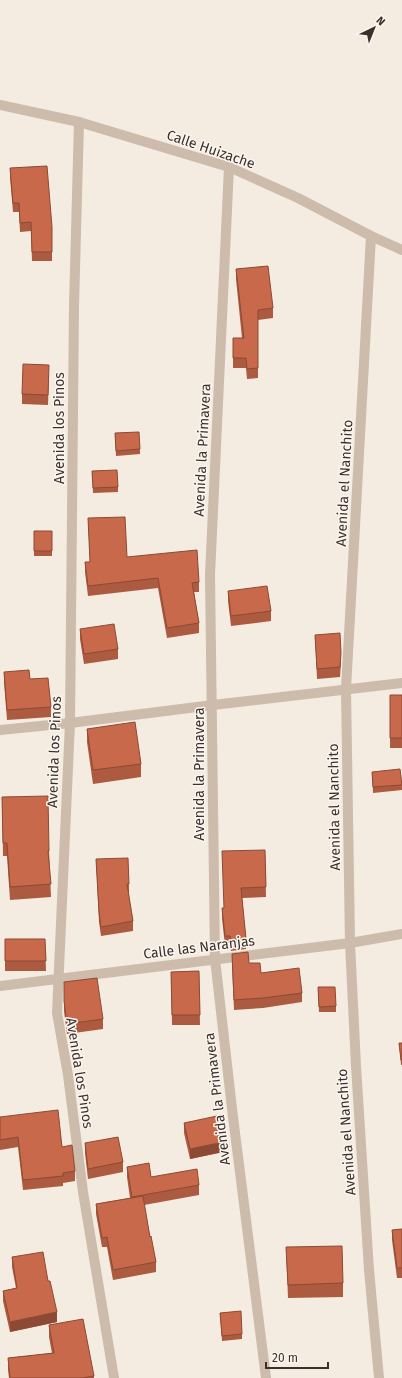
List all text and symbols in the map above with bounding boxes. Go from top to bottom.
north arrow [354,8,394,48]
text: N [373,14,388,28]
street label: Calle Huizache [164,126,257,173]
street label: Avenida los Pinos [51,372,68,484]
street label: Avenida la Primavera [191,383,214,517]
street label: Avenida el Nanchito [333,419,356,547]
street label: Avenida los Pinos [44,695,65,808]
street label: Avenida la Primavera [191,707,208,841]
street label: Avenida el Nanchito [325,743,344,871]
street label: Calle las Naranjas [142,932,256,963]
street label: Avenida los Pinos [62,1017,97,1130]
street label: Avenida la Primavera [201,1032,234,1166]
street label: Avenida el Nanchito [334,1068,359,1196]
scale bar [266,1344,328,1370]
text: 20 m [272,1351,298,1365]

